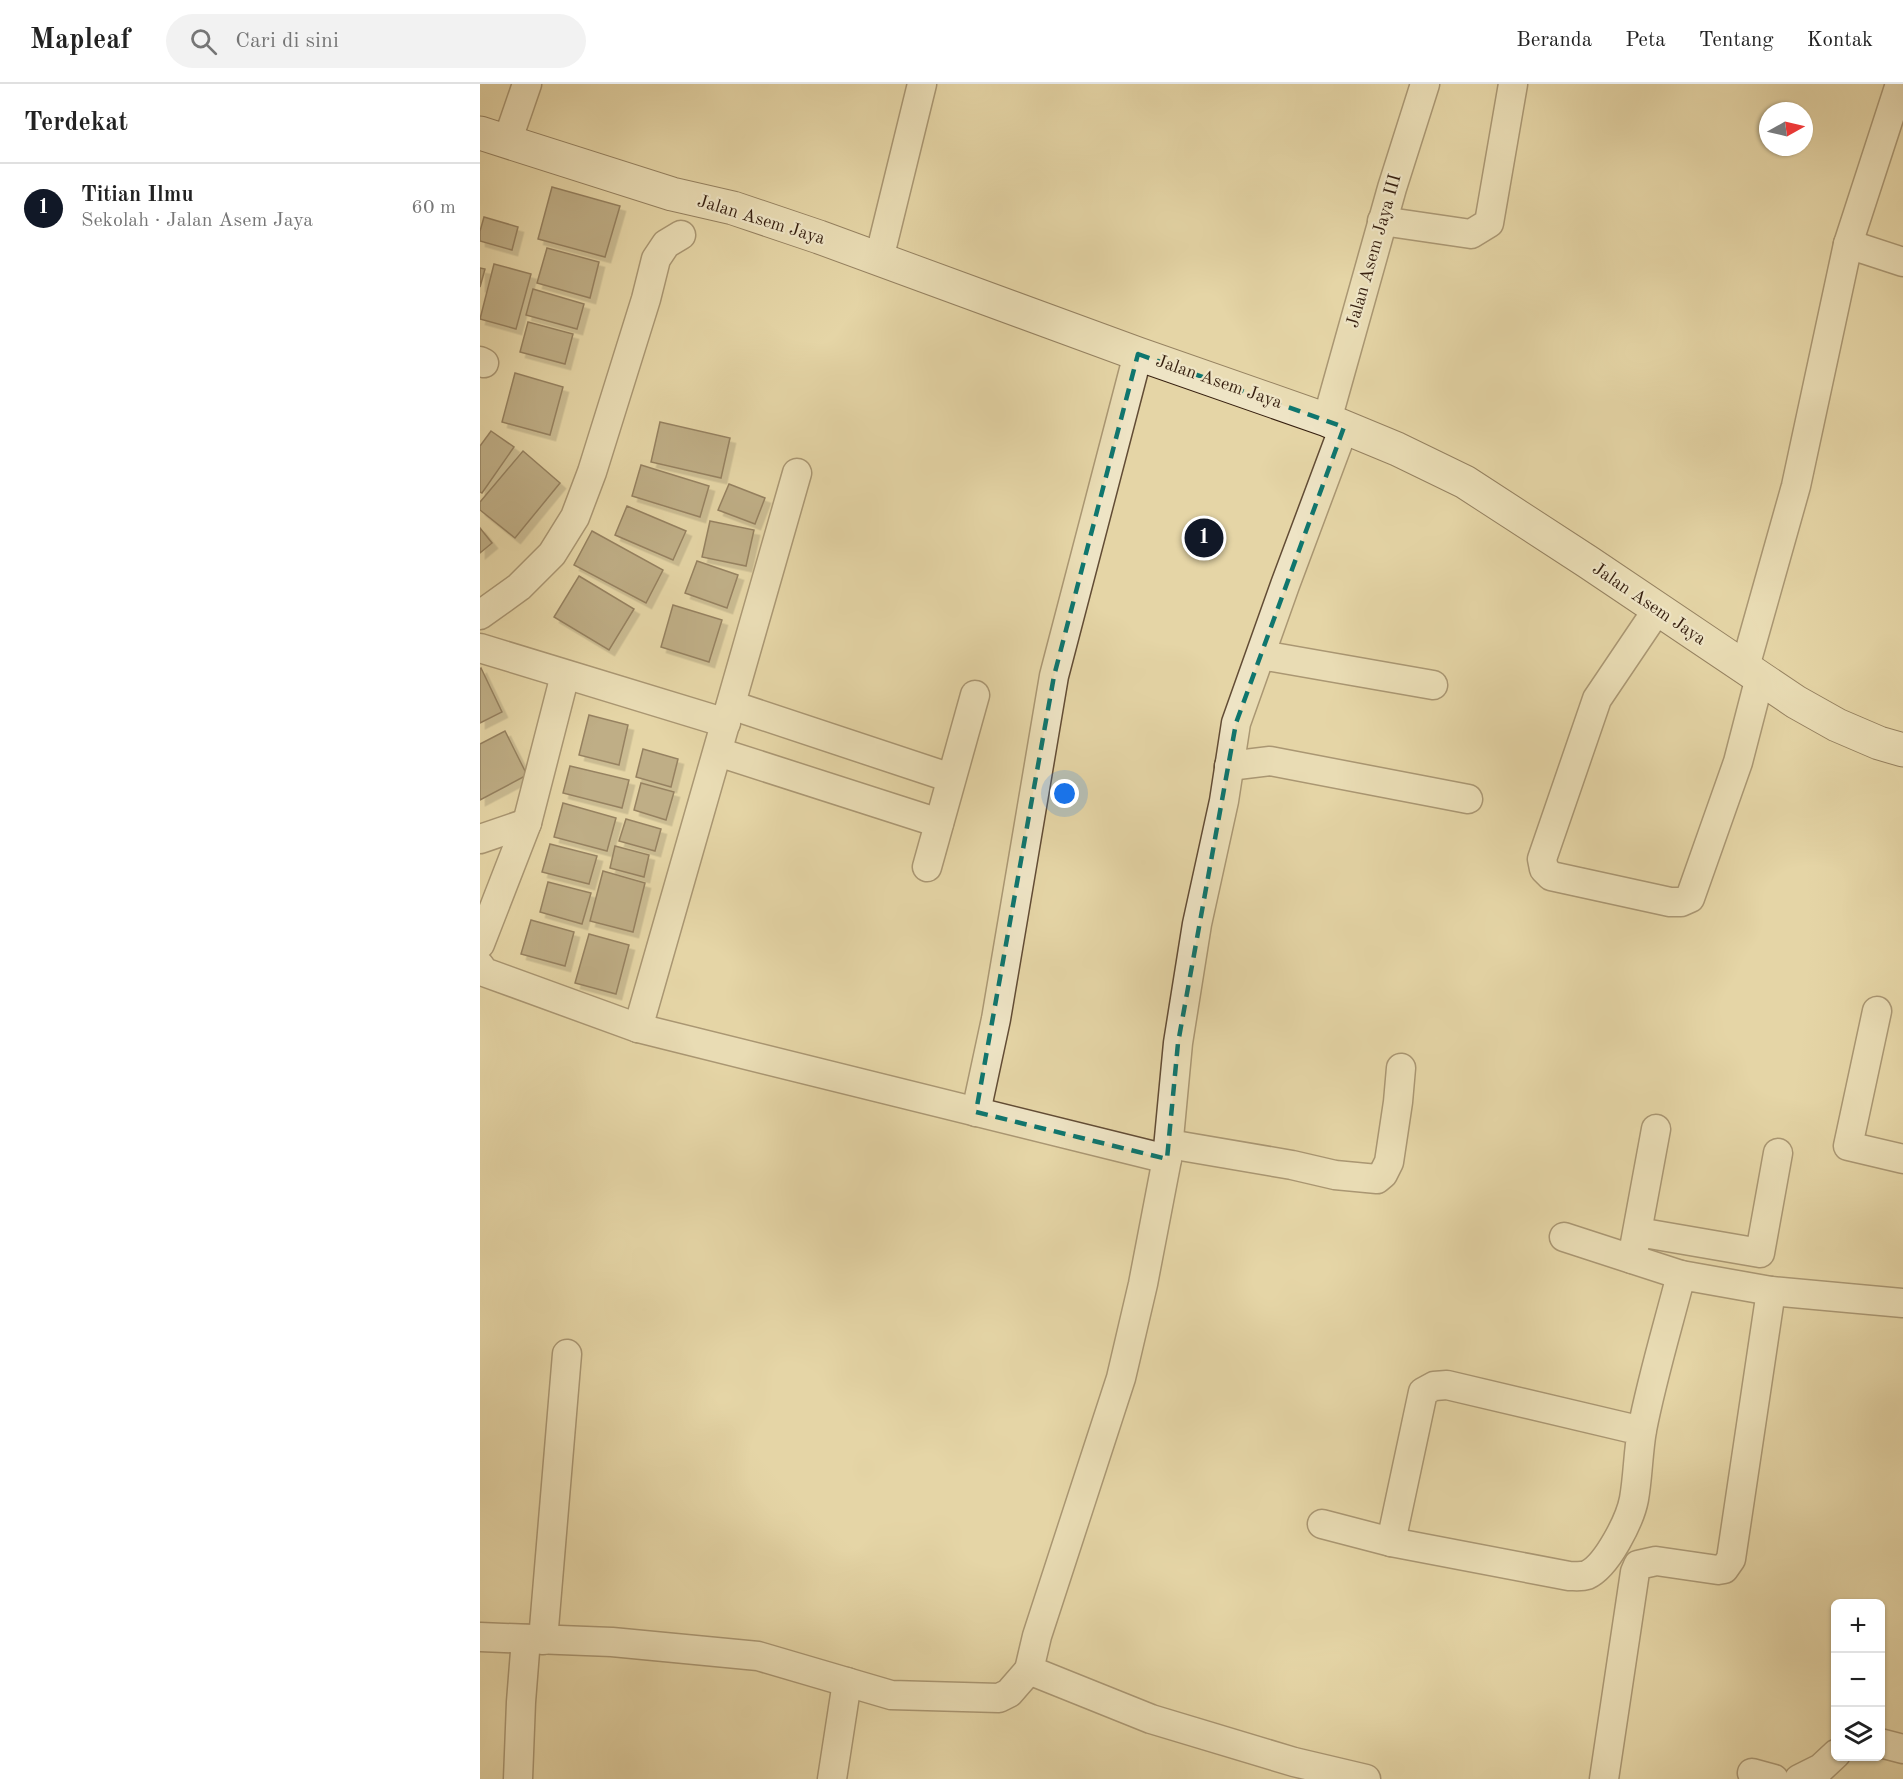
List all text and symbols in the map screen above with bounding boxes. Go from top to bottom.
search box [166,14,586,68]
icon: search [187,25,220,58]
text: Mapleaf [30,27,130,55]
text: Cari di sini [235,30,339,52]
text: Beranda [1516,30,1592,51]
text: Peta [1625,30,1666,51]
text: Tentang [1699,30,1774,51]
text: Kontak [1807,30,1873,51]
north arrow [1759,102,1813,156]
text: Terdekat [24,110,128,136]
street label: Jalan Asem Jaya III [1343,172,1405,330]
text: Titian Ilmu [81,184,194,206]
street label: Jalan Asem Jaya [695,192,827,248]
text: 1 [38,198,49,218]
text: 60 m [411,198,456,218]
text: Sekolah · Jalan Asem Jaya [81,211,313,231]
street label: Jalan Asem Jaya [1153,352,1285,412]
pin: 1 [1184,516,1224,560]
street label: Jalan Asem Jaya [1589,559,1709,649]
your location [1050,779,1079,808]
map controls [1831,1599,1885,1761]
button: + [1831,1599,1885,1653]
button: − [1831,1653,1885,1707]
button: layers [1831,1707,1885,1761]

